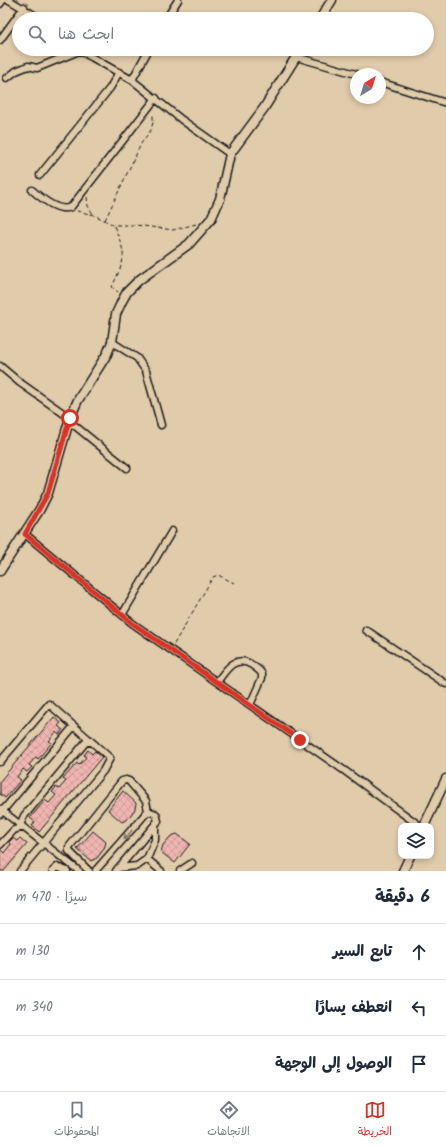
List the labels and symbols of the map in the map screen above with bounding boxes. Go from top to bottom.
north arrow [350,68,386,104]
route start [61,409,79,427]
route end [291,731,309,749]
one-way arrow [123,830,132,840]

